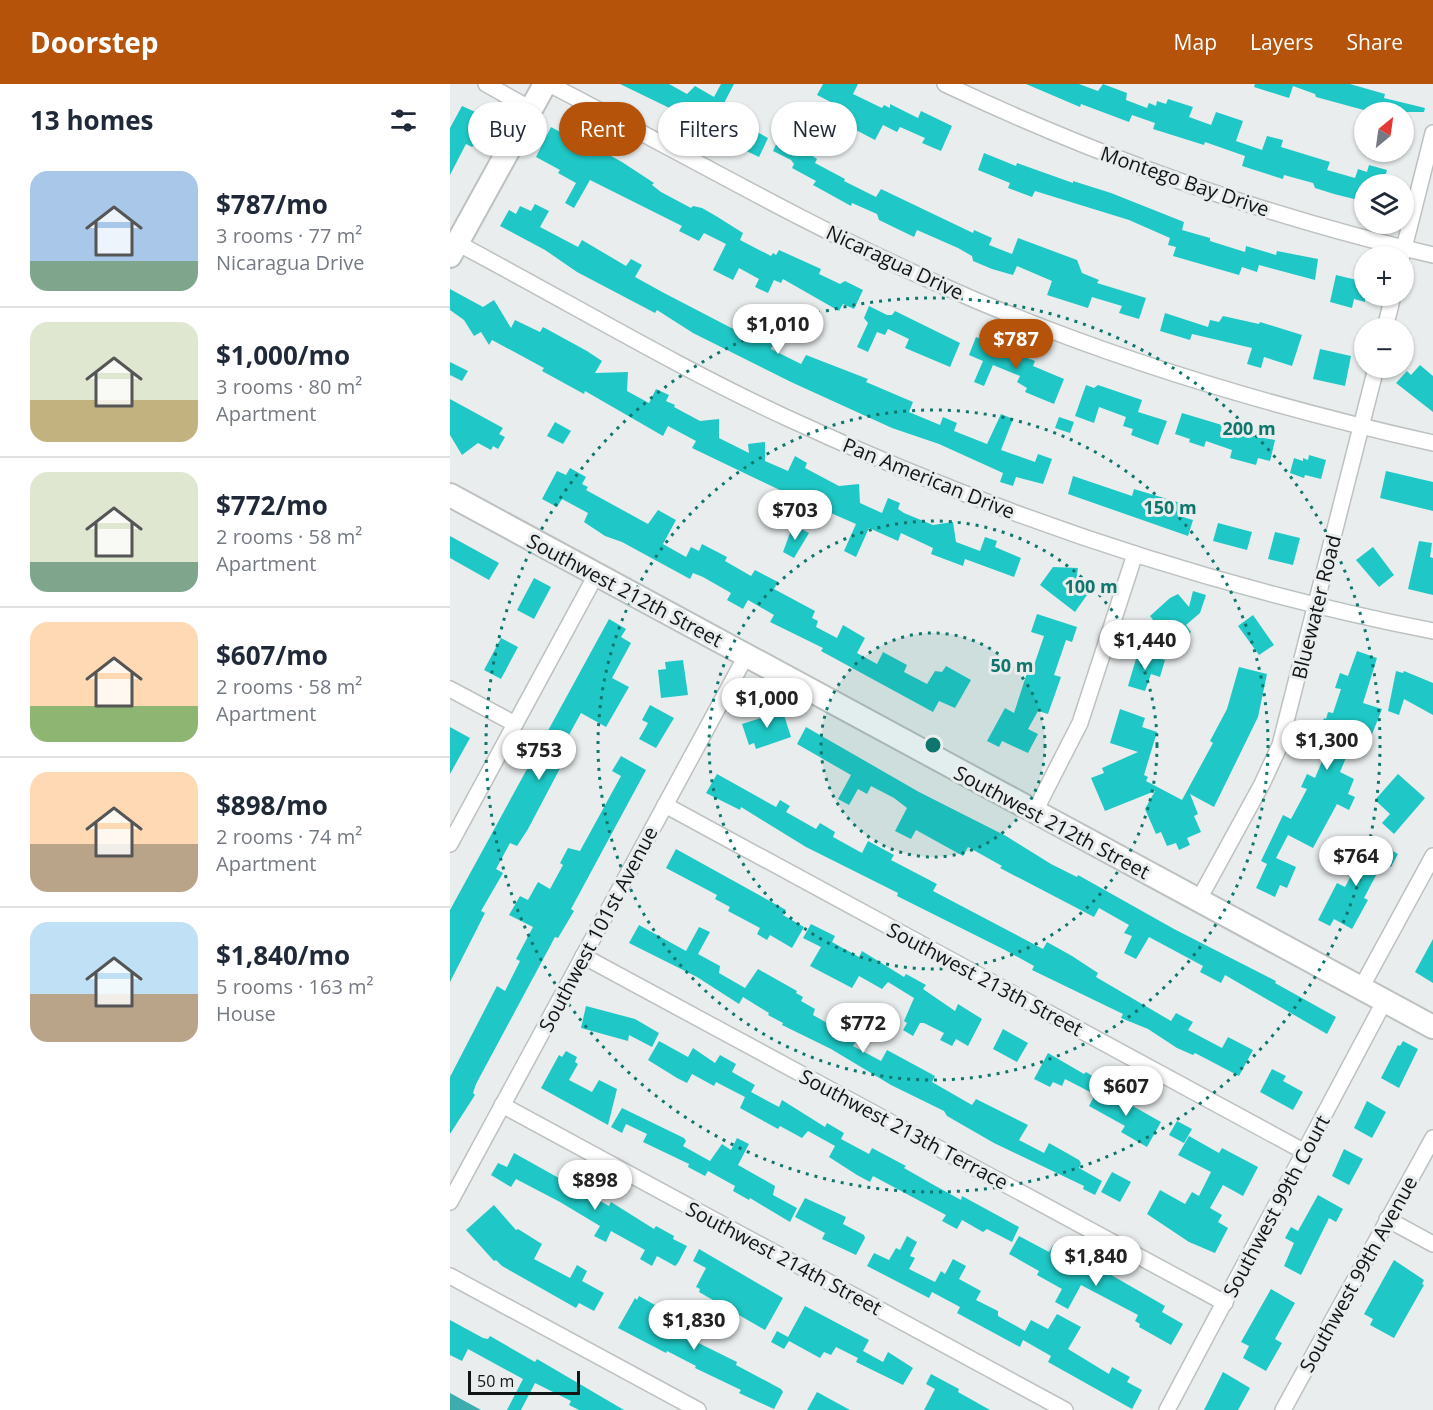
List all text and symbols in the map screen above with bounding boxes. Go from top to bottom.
text: Doorstep [30,23,158,61]
text: Map [1174,28,1217,56]
text: Layers [1250,28,1314,56]
text: Share [1347,28,1403,56]
text: 13 homes [30,102,154,138]
chip: Buy [468,102,547,156]
chip: Rent [559,102,646,156]
chip: Filters [658,102,759,156]
chip: New [771,102,857,156]
north arrow [1354,102,1414,162]
map controls [1354,102,1414,378]
icon: filters [387,104,420,137]
street label: Montego Bay Drive [1097,139,1273,223]
button: layers [1354,174,1414,234]
text: $787/mo [216,186,328,222]
icon: home [78,195,150,267]
street label: Nicaragua Drive [822,218,968,306]
text: 3 rooms · 77 m² [216,222,362,249]
button: + [1354,246,1414,306]
text: Nicaragua Drive [216,249,364,276]
pin: $1,010 [729,304,827,355]
text: $1,010 [747,310,809,337]
button: − [1354,318,1414,378]
pin: $787 [980,319,1052,370]
text: $787 [993,325,1039,352]
text: $1,000/mo [216,337,350,373]
icon: home [78,346,150,418]
text: 3 rooms · 80 m² [216,373,362,400]
text: Apartment [216,400,316,427]
text: 200 m [1222,416,1276,440]
street label: Pan American Drive [839,431,1019,525]
text: $772/mo [216,487,328,523]
pin: $703 [759,490,831,541]
text: 150 m [1143,495,1197,519]
icon: home [78,496,150,568]
text: $703 [772,496,818,523]
text: 2 rooms · 58 m² [216,523,362,550]
street label: Southwest 212th Street [522,527,728,653]
street label: Bluewater Road [1285,532,1347,682]
text: Apartment [216,550,316,577]
text: 100 m [1064,574,1118,598]
pin: $1,440 [1096,620,1194,671]
text: $1,440 [1114,626,1176,653]
text: $607/mo [216,637,328,673]
icon: home [78,646,150,718]
text: 50 m [991,653,1033,677]
text: 2 rooms · 58 m² [216,673,362,700]
pin: $1,000 [718,678,816,729]
text: $1,000 [736,684,798,711]
text: Apartment [216,700,316,727]
pin: $1,300 [1278,720,1376,771]
text: $1,300 [1296,726,1358,753]
pin: $753 [503,730,575,781]
centre of rings [923,735,943,755]
text: $753 [516,736,562,763]
street label: Southwest 212th Street [949,759,1155,885]
text: $898/mo [216,787,328,823]
icon: home [78,796,150,868]
street label: Southwest 101st Avenue [532,822,664,1036]
text: 2 rooms · 74 m² [216,823,362,850]
pin: $764 [1320,836,1392,887]
text: $764 [1333,842,1379,869]
text: Apartment [216,850,316,877]
street label: Southwest 213th Street [882,916,1088,1042]
text: $1,840/mo [216,937,350,973]
icon: home [78,946,150,1018]
text: 5 rooms · 163 m² [216,973,374,1000]
text: House [216,1000,276,1027]
pin: $772 [827,1003,899,1054]
text: $772 [840,1009,886,1036]
street label: Southwest 213th Terrace [795,1062,1013,1196]
pin: $607 [1090,1066,1162,1117]
text: $607 [1103,1072,1149,1099]
street label: Southwest 99th Court [1216,1110,1336,1302]
pin: $898 [559,1160,631,1211]
text: $898 [572,1166,618,1193]
street label: Southwest 99th Avenue [1293,1171,1423,1377]
street label: Southwest 214th Street [681,1195,887,1321]
pin: $1,840 [1047,1236,1145,1287]
text: $1,840 [1065,1242,1127,1269]
pin: $1,830 [645,1300,743,1351]
text: $1,830 [663,1306,725,1333]
scale bar [468,1368,580,1396]
text: 50 m [477,1370,514,1392]

